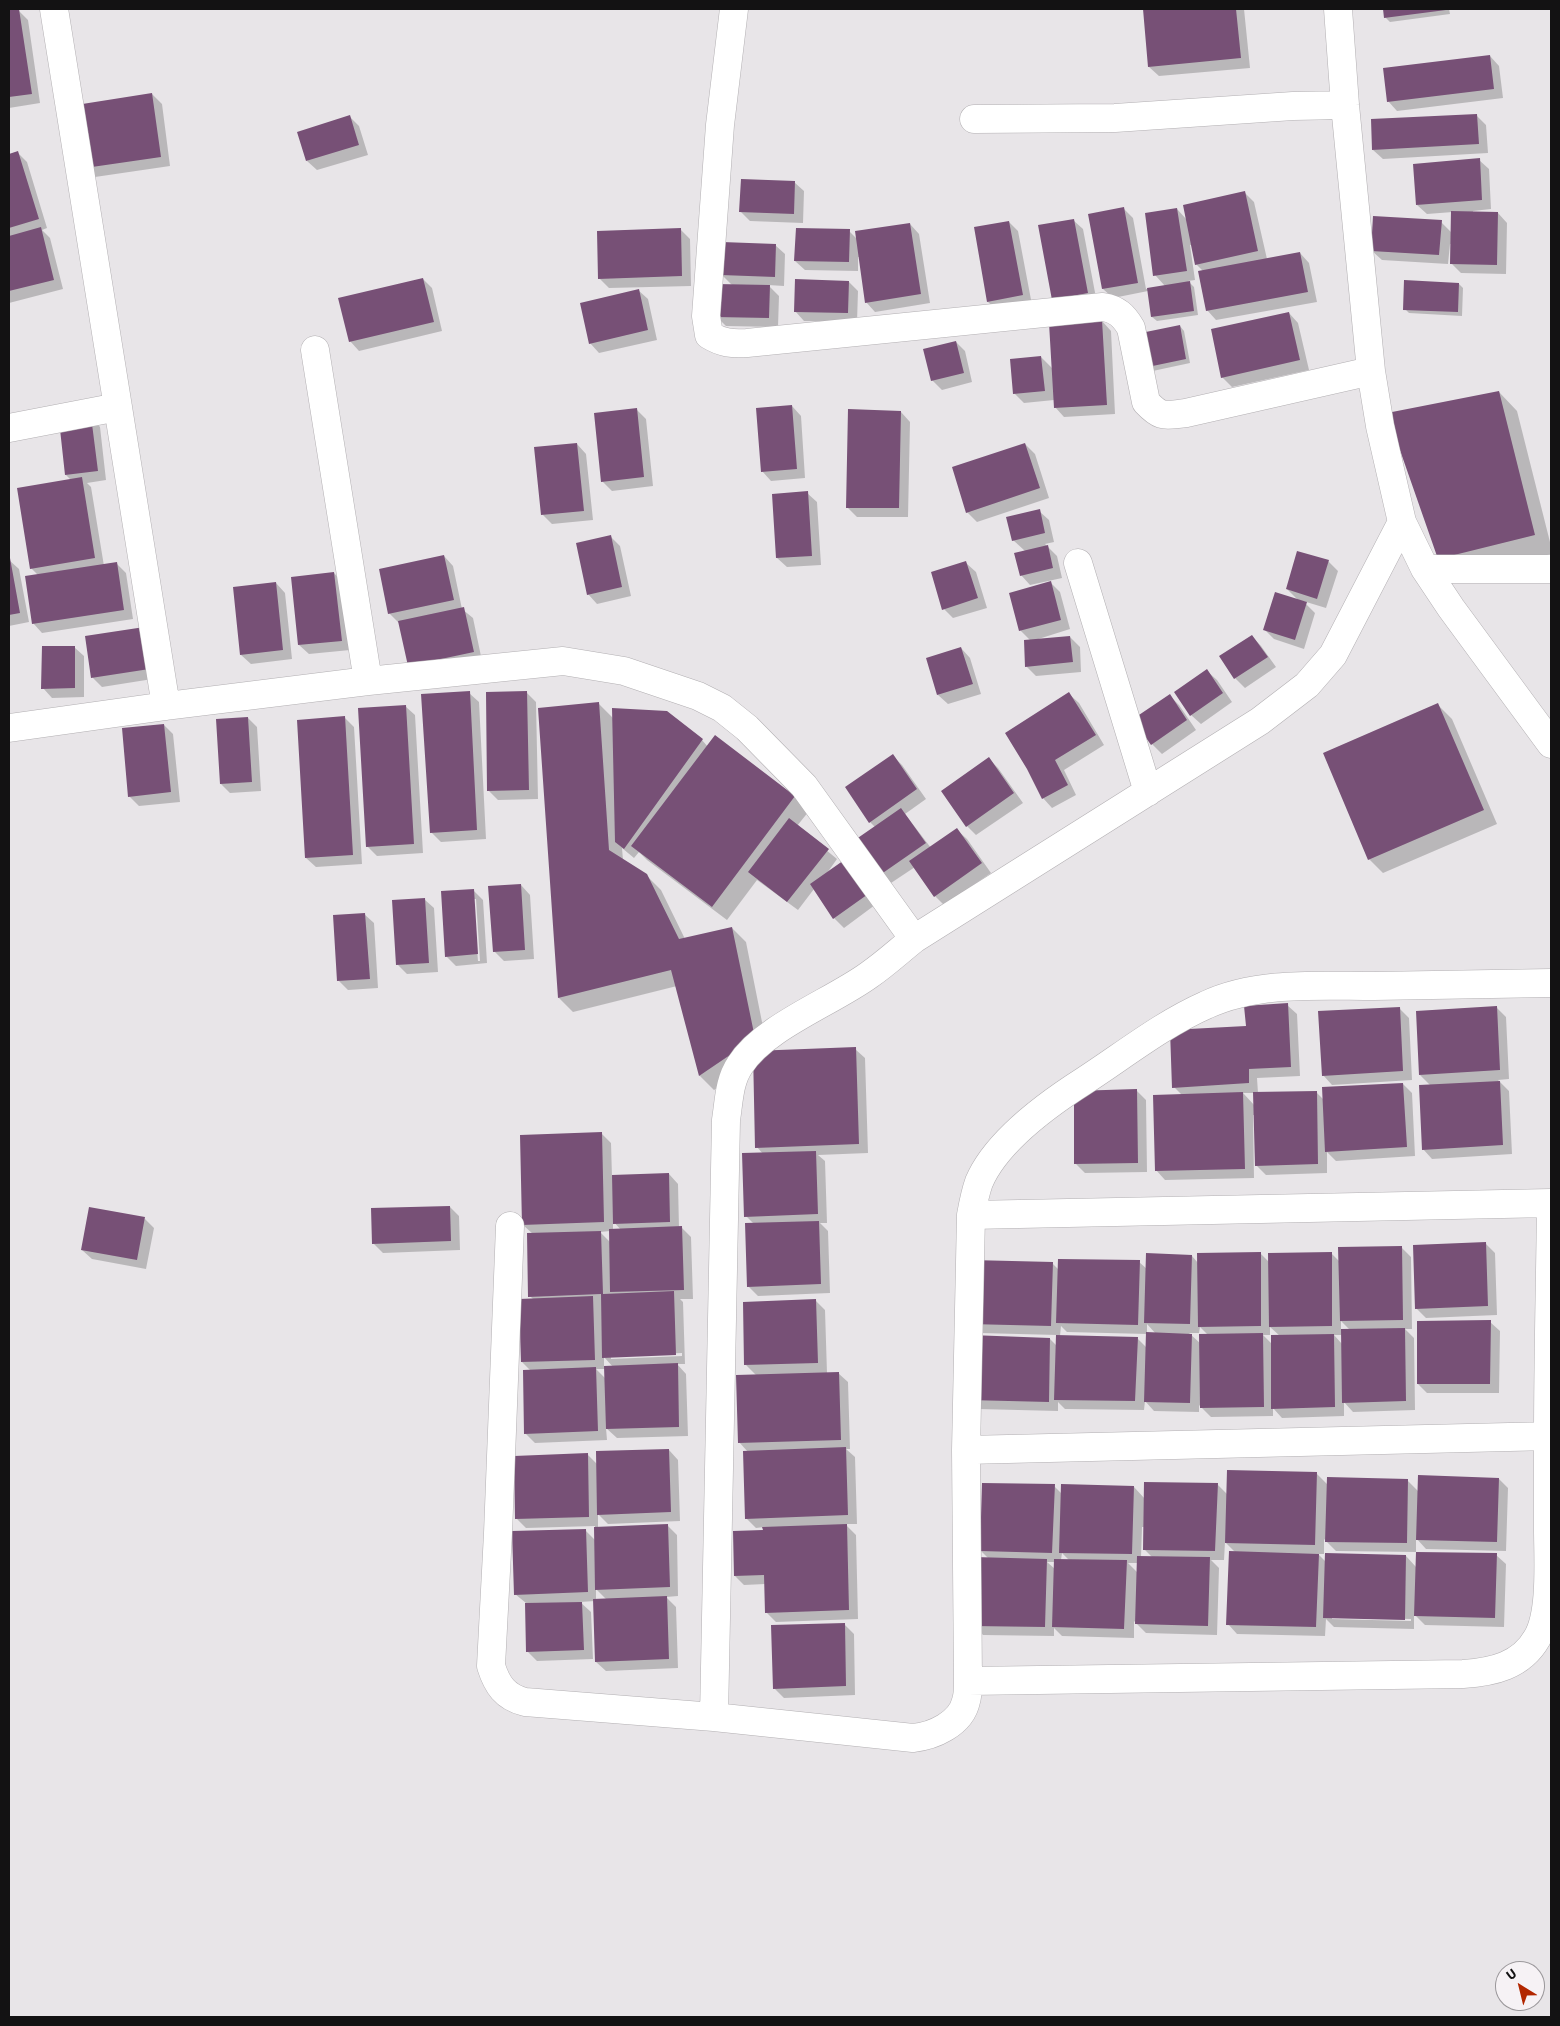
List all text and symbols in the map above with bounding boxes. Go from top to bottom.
north arrow [1495,1961,1545,2011]
text: U [1502,1964,1521,1986]

